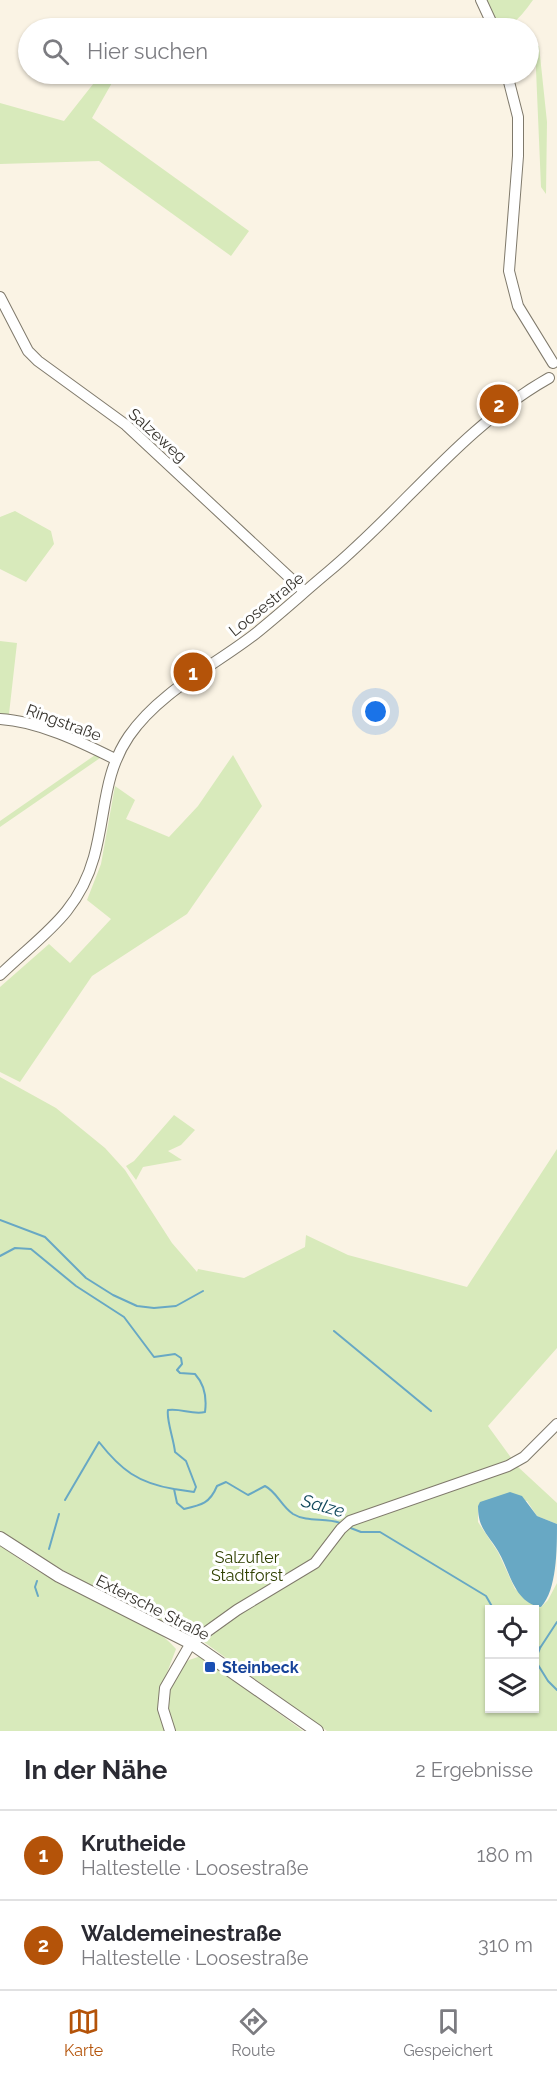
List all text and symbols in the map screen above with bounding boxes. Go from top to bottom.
search box [18,18,539,84]
icon: search [39,35,72,68]
text: Hier suchen [87,38,208,64]
pin: 2 [480,382,518,426]
street label: Salzeweg [125,404,191,466]
street label: Loosestraße [225,568,308,640]
pin: 1 [174,650,212,694]
your location [361,697,390,726]
street label: Ringstraße [24,700,104,745]
water label: Salze [298,1489,347,1521]
park label: Salzufler Stadtforst [211,1548,284,1585]
street label: Extersche Straße [93,1571,213,1644]
map controls [485,1605,539,1713]
button: locate [485,1605,539,1659]
place label: Steinbeck [222,1658,299,1677]
button: layers [485,1659,539,1713]
marker: Steinbeck [203,1660,217,1674]
text: In der Nähe [24,1755,167,1785]
text: 2 Ergebnisse [415,1758,533,1782]
text: Krutheide [81,1830,186,1856]
text: 1 [39,1843,48,1867]
text: 180 m [477,1843,533,1867]
text: Haltestelle · Loosestraße [81,1856,308,1880]
text: Waldemeinestraße [81,1920,281,1946]
text: 2 [38,1933,49,1957]
text: 310 m [478,1933,533,1957]
text: Haltestelle · Loosestraße [81,1946,308,1970]
tab: Karte [64,2005,103,2060]
tab: Route [231,2005,275,2060]
tab: Gespeichert [403,2005,493,2060]

